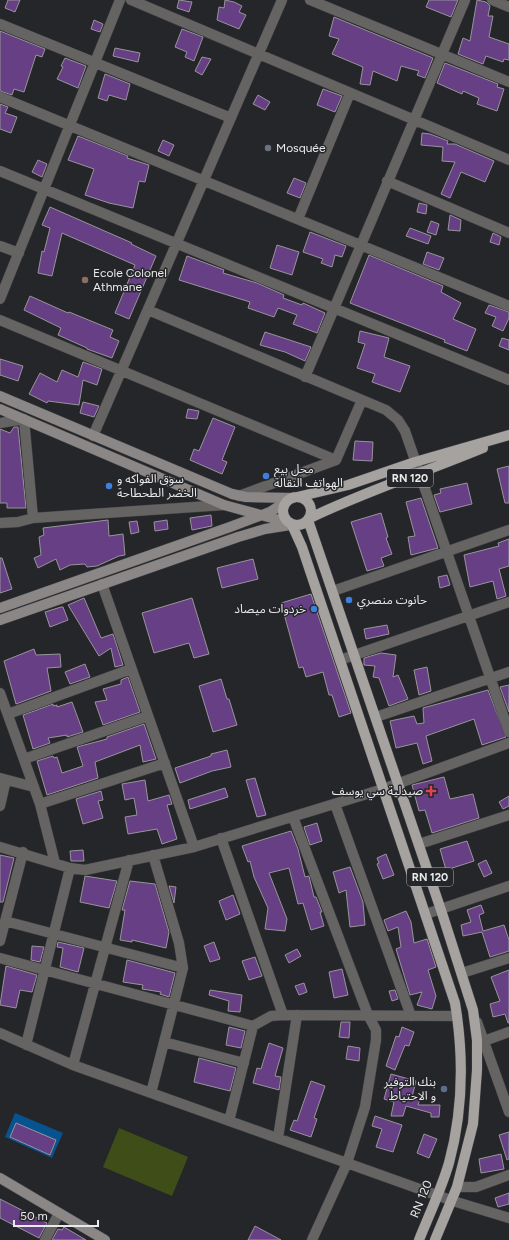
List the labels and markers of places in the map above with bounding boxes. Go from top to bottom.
place label: Mosquée [276,141,326,155]
marker: Mosquée [263,143,273,153]
place label: Ecole Colonel Athmane [93,266,167,294]
marker: Ecole Colonel Athmane [80,275,90,285]
place label: محل بيع الهواتف النقالة [274,462,343,490]
marker: محل بيع الهواتف النقالة [261,471,271,481]
place label: سوق الفواكه و الخضر الطحطاحة [117,472,197,500]
marker: سوق الفواكه و الخضر الطحطاحة [104,481,114,491]
place label: حانوت منصري [357,593,427,610]
marker: حانوت منصري [344,595,354,605]
place label: خردوات ميصاد [234,602,306,616]
marker: خردوات ميصاد [309,604,319,614]
place label: صيدلية سي يوسف [332,784,423,801]
marker: صيدلية سي يوسف [426,786,436,796]
place label: بنك التوفير و الاحتياط [383,1075,436,1103]
marker: بنك التوفير و الاحتياط [439,1084,449,1094]

